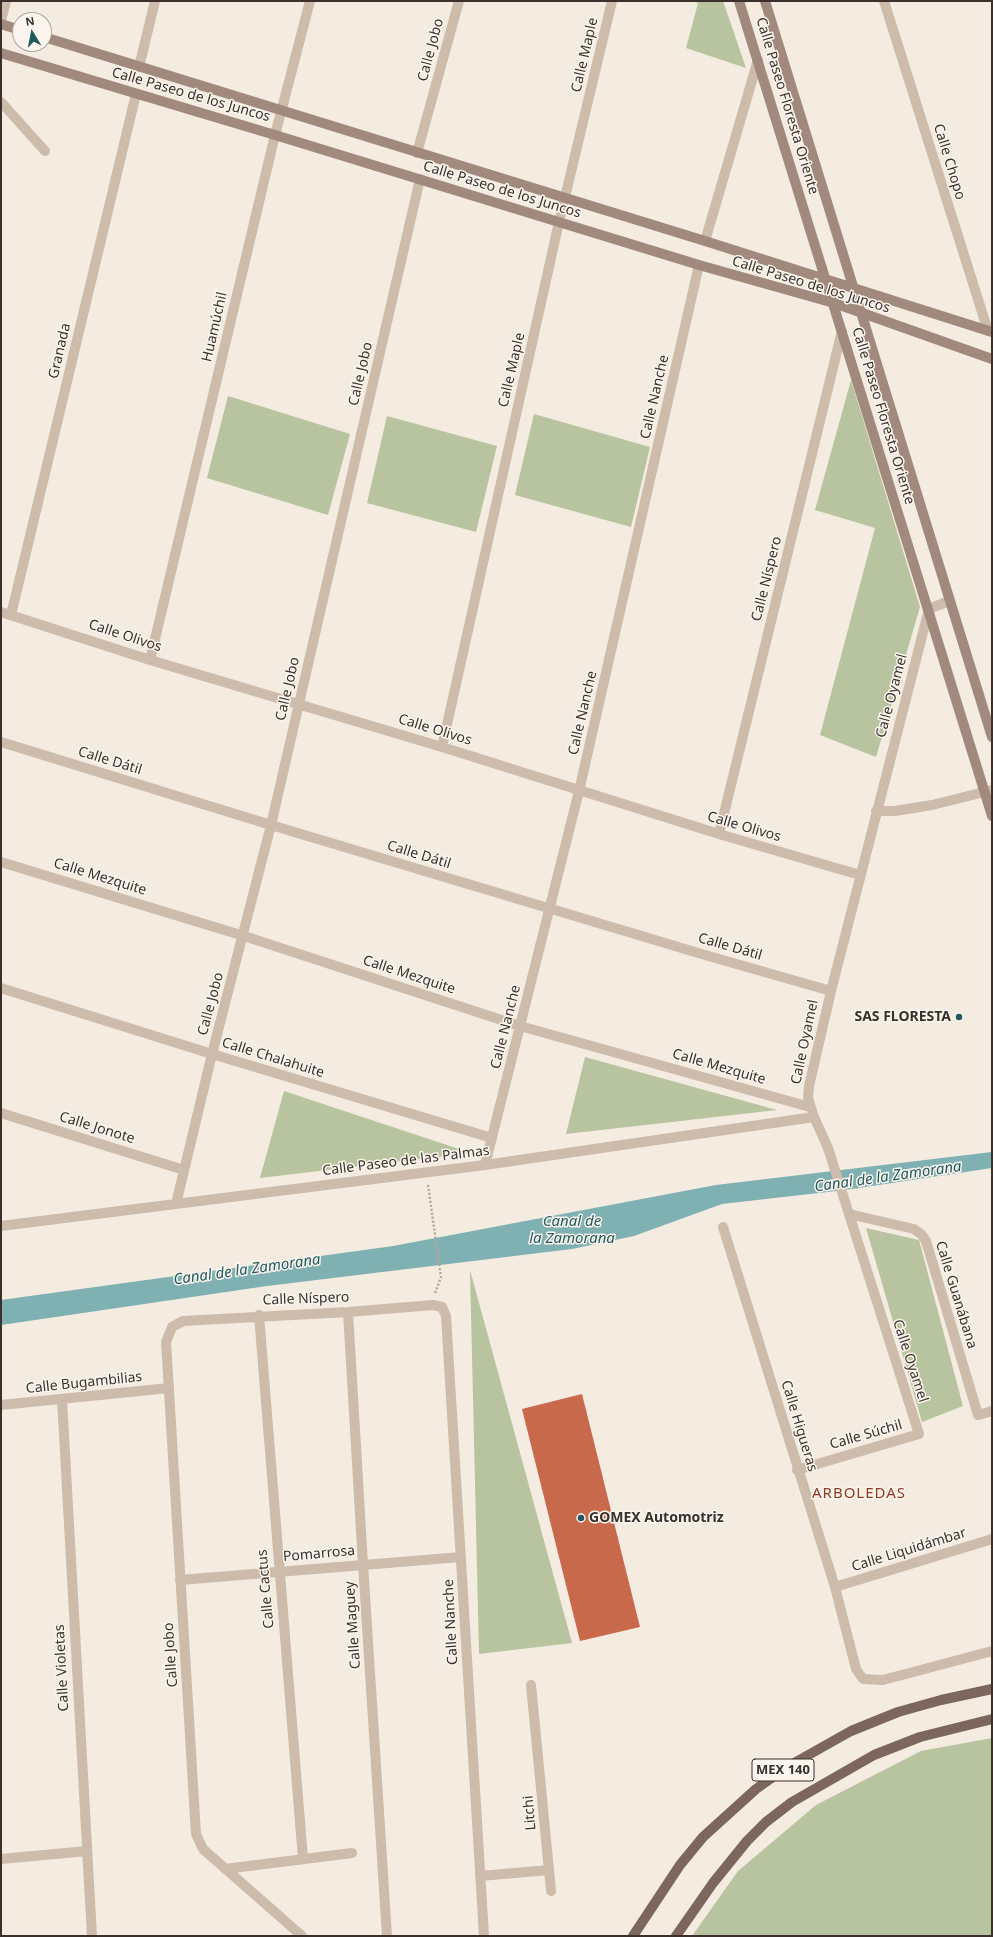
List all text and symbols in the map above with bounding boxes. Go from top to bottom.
north arrow [12,12,52,52]
text: N [24,13,36,29]
street label: Calle Paseo Floresta Oriente [752,15,822,197]
street label: Calle Maple [568,16,602,94]
street label: Calle Jobo [414,17,448,83]
street label: Calle Paseo de los Juncos [110,64,272,126]
street label: Calle Chopo [929,122,969,202]
street label: Calle Paseo de los Juncos [421,158,583,222]
street label: Calle Paseo de los Juncos [730,253,892,317]
street label: Huamúchil [199,290,231,364]
street label: Granada [45,322,75,380]
street label: Calle Paseo Floresta Oriente [848,325,918,507]
street label: Calle Maple [495,331,529,409]
street label: Calle Jobo [346,341,376,407]
street label: Calle Nanche [637,353,673,441]
street label: Calle Níspero [748,535,786,623]
street label: Calle Olivos [86,616,164,656]
street label: Calle Oyamel [873,652,911,740]
street label: Calle Jobo [273,656,303,722]
street label: Calle Nanche [565,669,601,757]
street label: Calle Olivos [396,711,474,749]
street label: Calle Dátil [76,743,144,779]
street label: Calle Olivos [705,808,783,846]
street label: Calle Dátil [385,837,453,873]
street label: Calle Mezquite [51,855,149,899]
street label: Calle Dátil [696,930,764,964]
street label: Calle Mezquite [361,952,457,998]
street label: Calle Jobo [194,971,228,1037]
street label: Calle Nanche [487,983,525,1071]
street label: Calle Oyamel [788,998,822,1086]
place label: SAS FLORESTA [854,1009,951,1025]
marker: SAS FLORESTA [954,1012,964,1022]
street label: Calle Chalahuite [220,1034,326,1082]
street label: Calle Mezquite [670,1046,768,1088]
street label: Calle Jonote [57,1109,137,1147]
street label: Calle Paseo de las Palmas [322,1142,490,1180]
water label: Canal de la Zamorana [813,1158,963,1196]
water label: Canal de la Zamorana [529,1213,615,1248]
street label: Calle Guanábana [932,1239,980,1351]
water label: Canal de la Zamorana [172,1251,322,1289]
street label: Calle Níspero [262,1289,350,1309]
street label: Calle Oyamel [889,1318,931,1404]
street label: Calle Bugambilias [25,1369,143,1397]
street label: Calle Higueras [777,1378,821,1474]
street label: Calle Súchil [828,1417,904,1453]
district label: ARBOLEDAS [812,1485,906,1503]
place label: GOMEX Automotriz [589,1510,724,1526]
marker: GOMEX Automotriz [576,1513,586,1523]
street label: Calle Liquidámbar [850,1525,968,1575]
street label: Pomarrosa [282,1542,356,1566]
street label: Calle Cactus [254,1549,278,1629]
street label: Calle Nanche [440,1579,462,1665]
street label: Calle Maguey [342,1581,364,1669]
street label: Calle Jobo [160,1622,182,1688]
street label: Calle Violetas [51,1624,73,1712]
road number: MEX 140 [752,1759,814,1781]
street label: Litchi [520,1795,540,1831]

